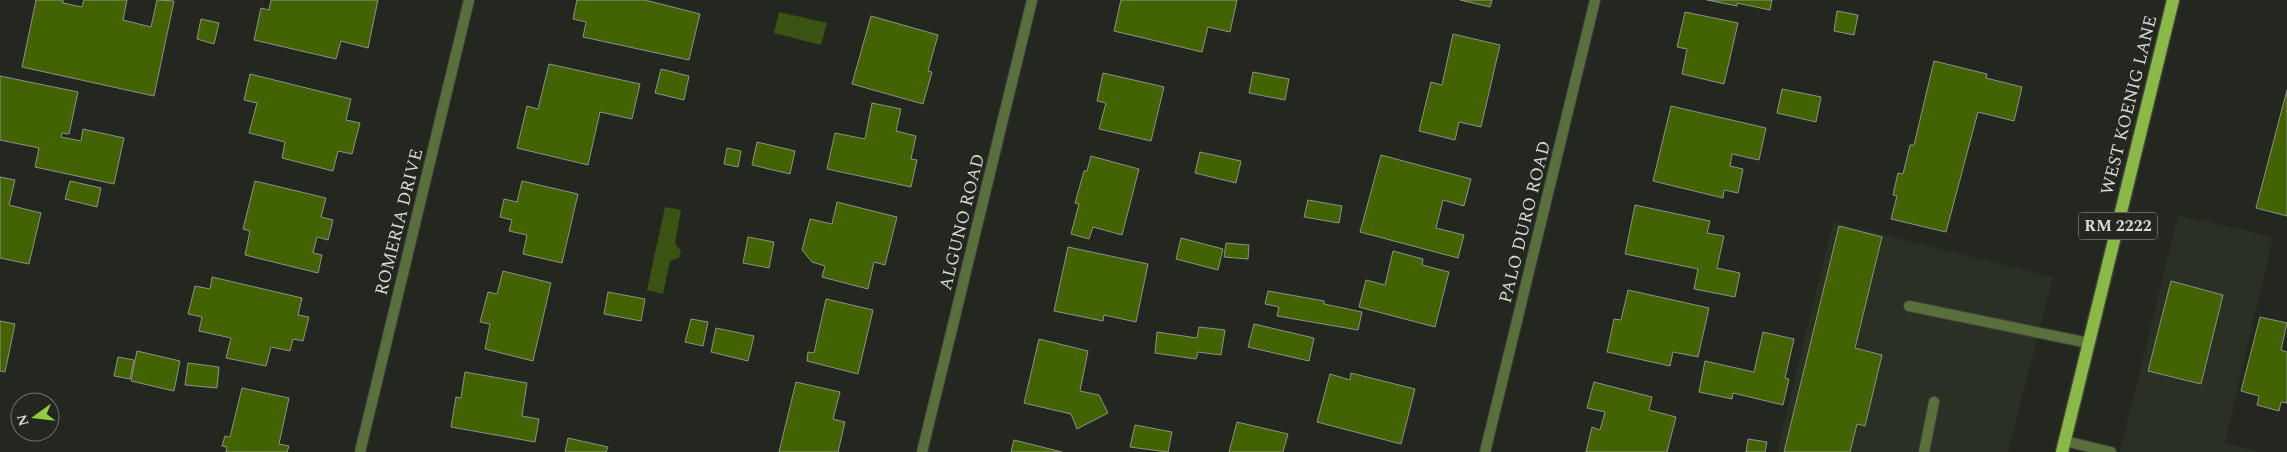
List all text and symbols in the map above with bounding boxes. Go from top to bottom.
street label: WEST KOENIG LANE [2094,12,2164,198]
street label: PALO DURO ROAD [1492,138,1558,306]
street label: ROMERIA DRIVE [368,146,430,298]
street label: ALGUNO ROAD [932,151,992,293]
road number: RM 2222 [2079,212,2157,240]
north arrow [10,392,60,442]
text: N [11,412,35,428]

